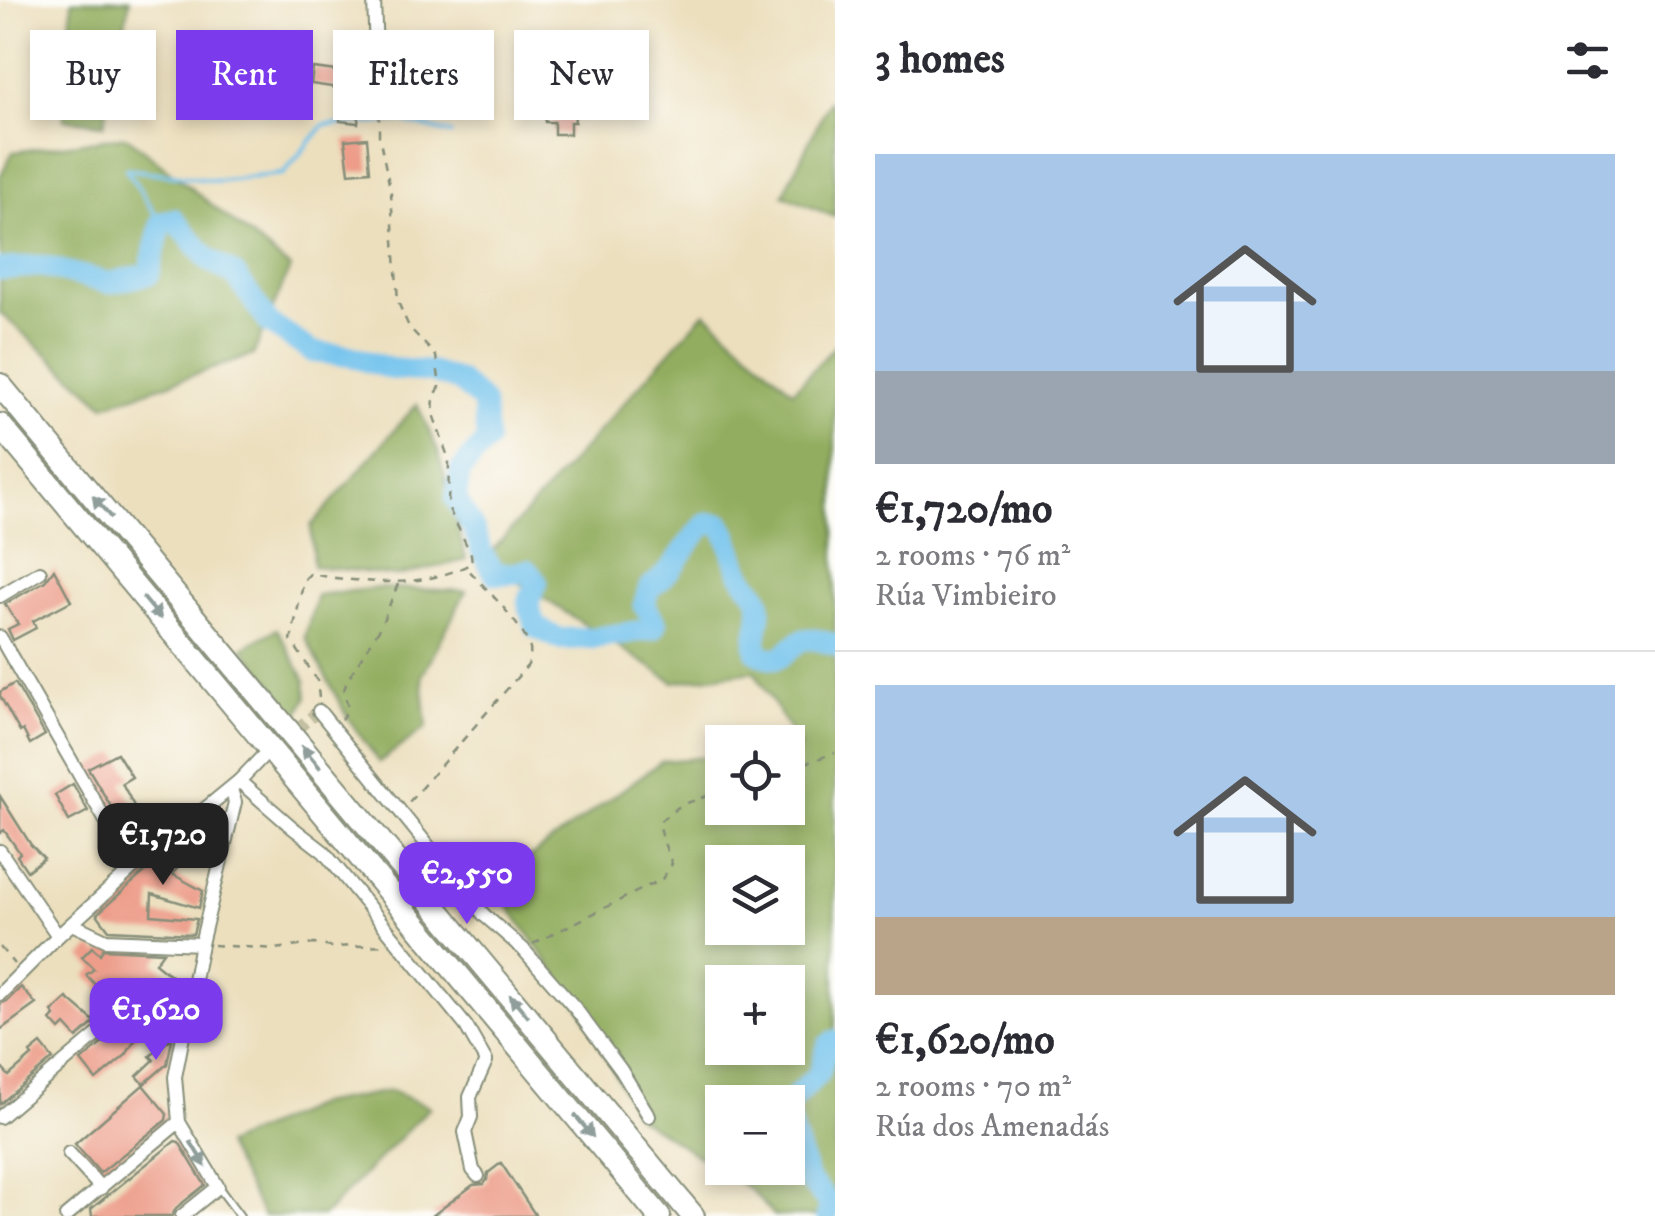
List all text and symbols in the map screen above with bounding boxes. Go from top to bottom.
chip: Buy [30,30,156,120]
chip: Rent [176,30,313,120]
chip: Filters [333,30,494,120]
chip: New [514,30,649,120]
icon: filters [1560,33,1615,88]
text: 3 homes [875,34,1005,86]
icon: home [1155,219,1335,399]
text: €1,720/mo [875,484,1052,536]
one-way arrow [92,495,114,520]
text: 2 rooms · 76 m² [875,536,1070,576]
text: Rúa Vimbieiro [875,576,1057,616]
one-way arrow [141,595,162,620]
map controls [705,725,805,1185]
button: locate [705,725,805,825]
one-way arrow [300,744,322,769]
icon: home [1155,750,1335,930]
pin: €1,720 [82,803,244,888]
text: €1,720 [120,815,206,855]
pin: €2,550 [386,842,548,927]
button: layers [705,845,805,945]
text: €2,550 [421,854,513,894]
button: + [705,965,805,1065]
pin: €1,620 [75,978,237,1063]
text: €1,620 [112,990,200,1030]
one-way arrow [509,994,530,1019]
text: €1,620/mo [875,1015,1055,1067]
text: 2 rooms · 70 m² [875,1067,1071,1107]
button: − [705,1085,805,1185]
text: Rúa dos Amenadás [875,1107,1109,1147]
one-way arrow [573,1114,594,1139]
one-way arrow [189,1140,206,1168]

